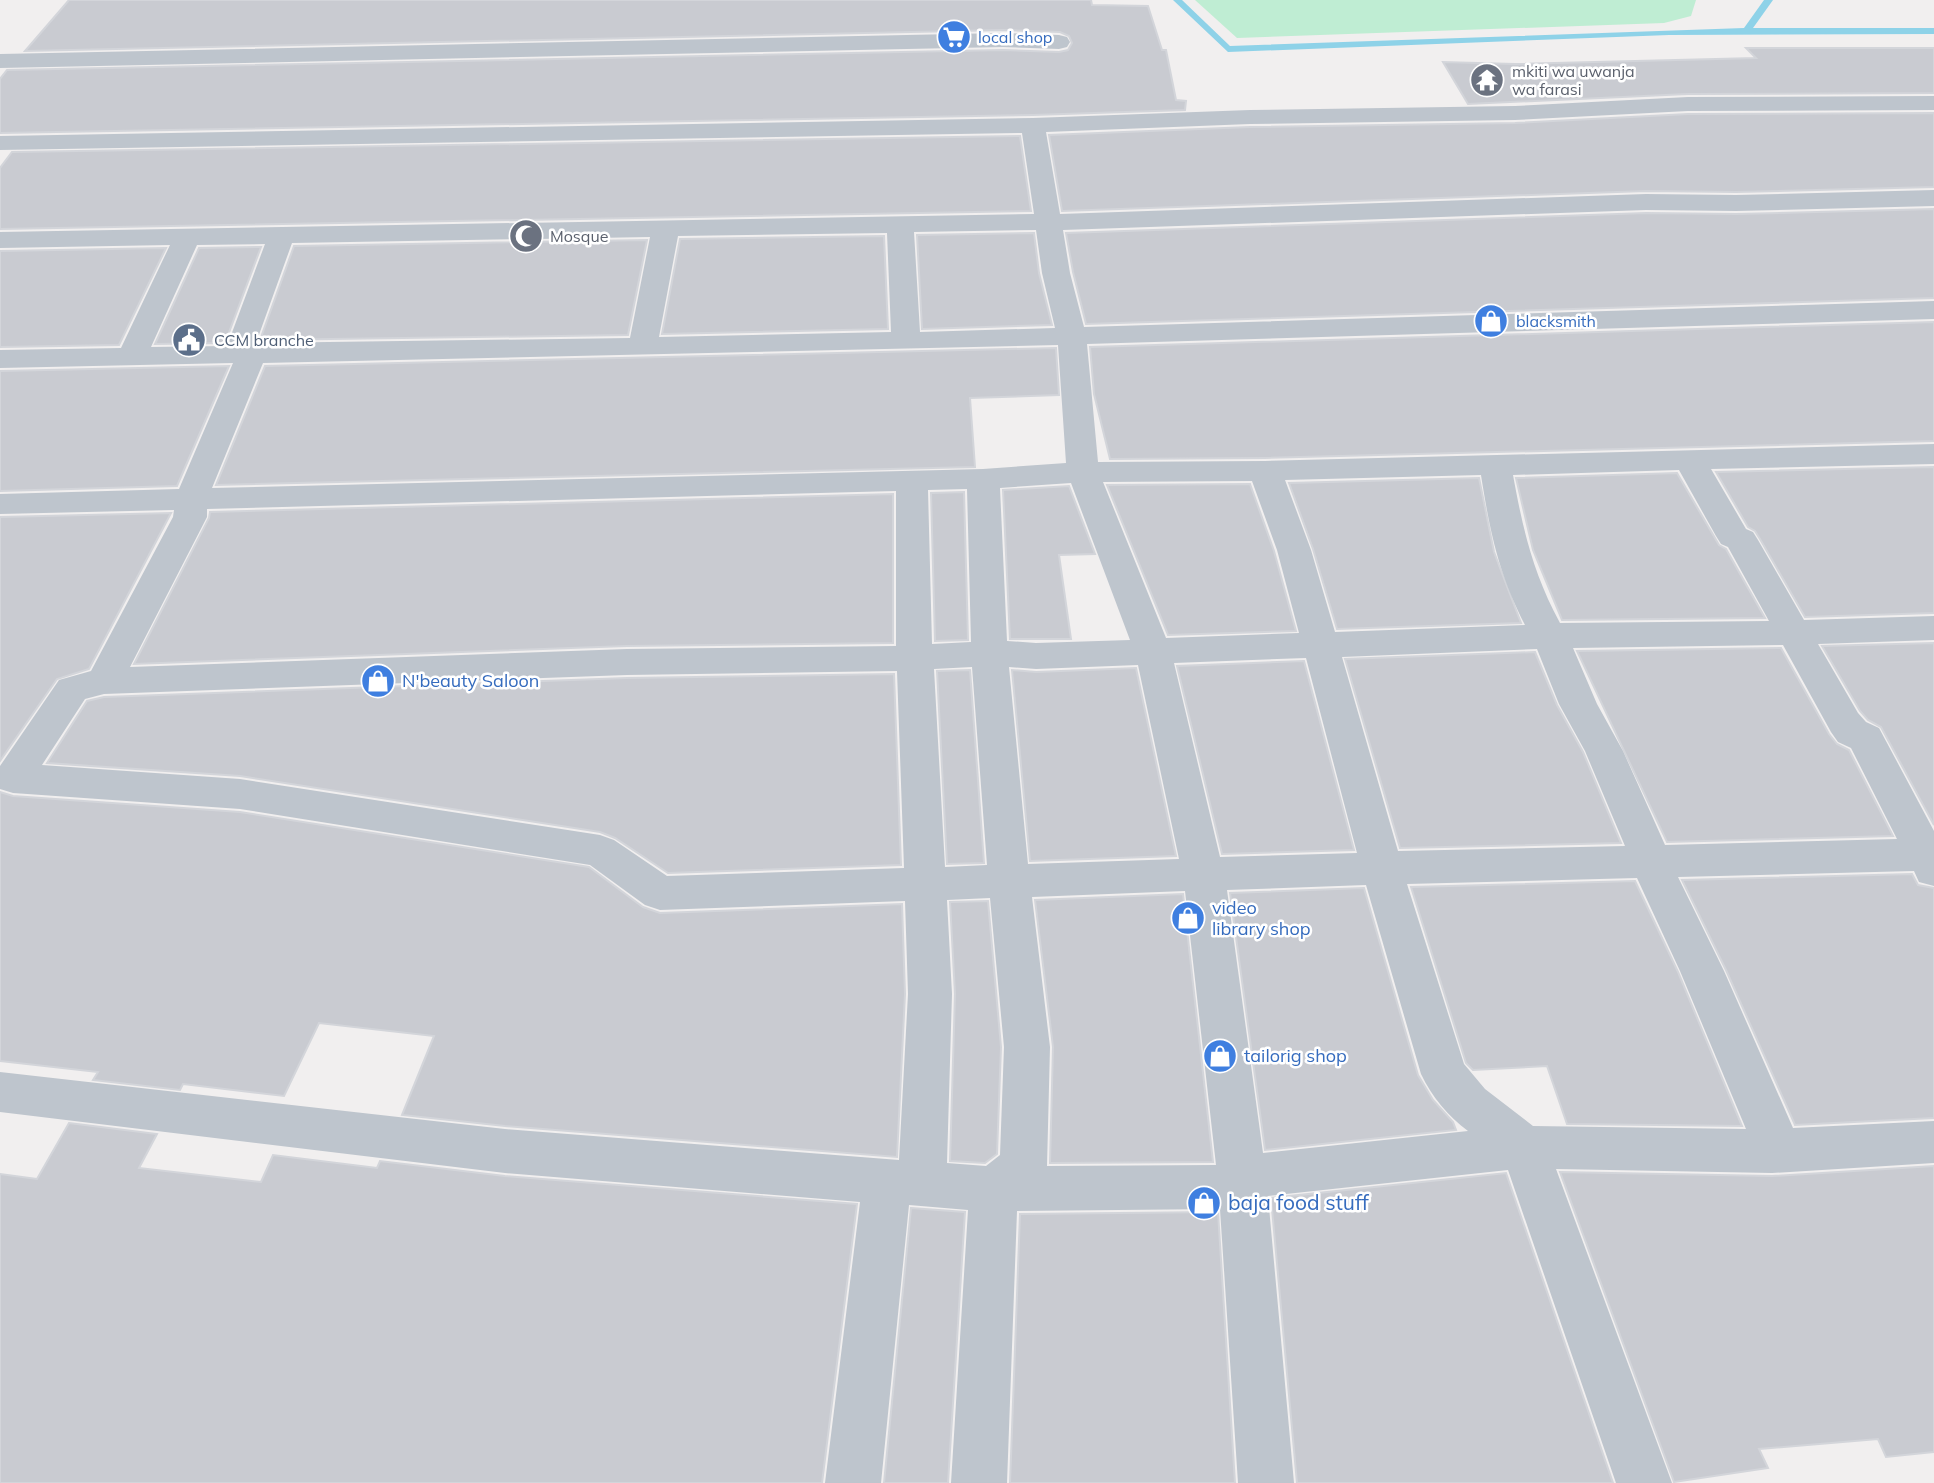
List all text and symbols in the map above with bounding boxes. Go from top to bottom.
supermarket icon: local shop [935,18,973,56]
place label: local shop [978,27,1052,47]
temple icon: mkiti wa uwanja wa farasi [1468,61,1506,99]
place label: mkiti wa uwanja wa farasi [1512,61,1635,99]
mosque icon: Mosque [507,217,545,255]
place label: Mosque [550,226,608,246]
shop icon: blacksmith [1472,302,1510,340]
place label: blacksmith [1516,311,1596,331]
public building icon: CCM branche [170,321,208,359]
place label: CCM branche [214,330,314,350]
shop icon: N'beauty Saloon [359,662,397,700]
place label: N'beauty Saloon [402,669,539,692]
place label: video library shop [1212,896,1311,940]
shop icon: video library shop [1169,899,1207,937]
shop icon: tailorig shop [1201,1037,1239,1075]
place label: tailorig shop [1244,1044,1347,1067]
shop icon: baja food stuff [1185,1184,1223,1222]
place label: baja food stuff [1228,1189,1370,1215]

